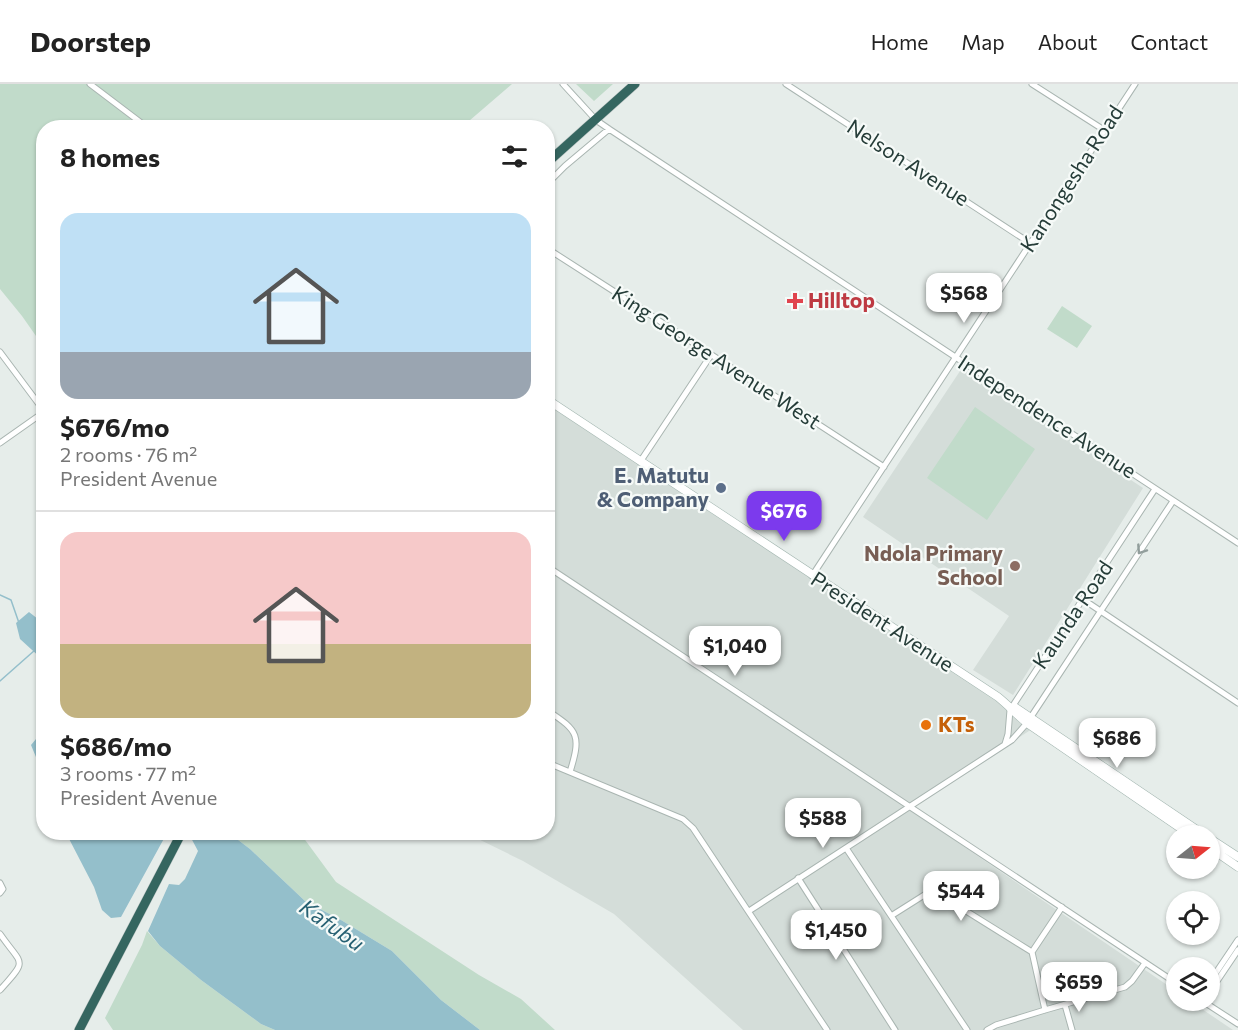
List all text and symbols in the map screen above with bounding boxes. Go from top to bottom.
text: Doorstep [30,24,151,58]
text: Home [871,29,928,54]
text: Map [961,29,1005,54]
text: About [1038,29,1097,54]
text: Contact [1130,29,1208,54]
street label: Kanongesha Road [1014,100,1127,256]
street label: Nelson Avenue [843,113,975,210]
icon: filters [498,140,531,173]
text: 8 homes [60,141,160,172]
icon: home [242,252,350,360]
pin: $568 [928,273,1000,324]
street label: King George Avenue West [608,280,826,434]
text: $568 [940,280,988,304]
place label: Hilltop [808,287,875,312]
marker: Hilltop [786,292,804,310]
street label: Independence Avenue [954,349,1142,483]
text: $676/mo [60,411,170,442]
text: 2 rooms · 76 m² [60,442,197,466]
place label: E. Matutu & Company [597,462,709,511]
text: President Avenue [60,466,217,490]
marker: E. Matutu & Company [714,481,728,495]
pin: $676 [748,491,820,542]
text: $676 [761,498,807,522]
place label: Ndola Primary School [864,540,1003,589]
one-way arrow [1136,544,1148,554]
street label: Kaunda Road [1026,555,1117,673]
marker: Ndola Primary School [1008,559,1022,573]
street label: President Avenue [807,565,959,676]
icon: home [242,571,350,679]
pin: $1,040 [686,626,784,677]
text: $1,040 [703,633,767,657]
place label: KTs [938,711,975,736]
marker: KTs [919,718,933,732]
pin: $686 [1081,718,1153,769]
text: $686 [1093,725,1141,749]
text: $686/mo [60,730,172,761]
text: 3 rooms · 77 m² [60,761,196,785]
text: President Avenue [60,785,217,809]
pin: $588 [787,798,859,849]
text: $588 [799,805,847,829]
north arrow [1166,825,1220,879]
map controls [1166,825,1220,1011]
pin: $544 [925,871,997,922]
text: $544 [937,878,985,902]
button: locate [1166,891,1220,945]
water label: Kafubu [295,893,370,956]
pin: $1,450 [787,910,885,961]
text: $1,450 [805,917,867,941]
button: layers [1166,957,1220,1011]
pin: $659 [1043,962,1115,1013]
text: $659 [1055,969,1103,993]

